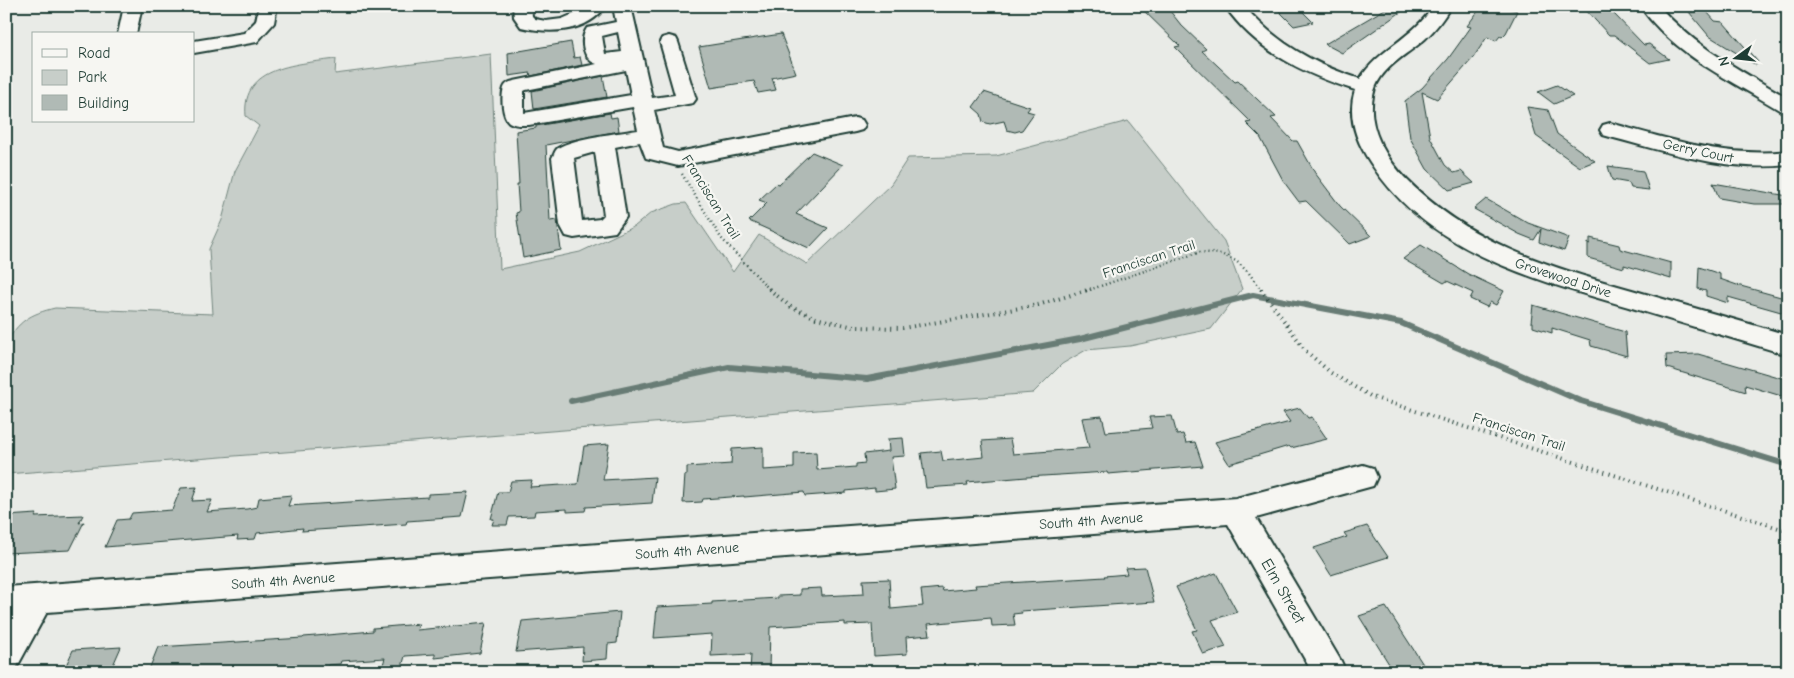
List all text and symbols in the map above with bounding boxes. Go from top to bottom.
legend [32,32,195,122]
north arrow [1712,32,1762,82]
text: Road [78,44,110,62]
text: N [1715,55,1733,68]
text: Park [78,68,107,86]
text: Building [78,94,129,112]
street label: Gerry Court [1661,135,1736,167]
street label: Franciscan Trail [678,152,744,242]
street label: Franciscan Trail [1100,236,1198,282]
street label: Grovewood Drive [1513,254,1613,302]
street label: Franciscan Trail [1470,409,1568,455]
street label: South 4th Avenue [1039,509,1143,533]
street label: South 4th Avenue [635,539,739,563]
street label: Elm Street [1257,555,1309,627]
street label: South 4th Avenue [231,569,335,593]

